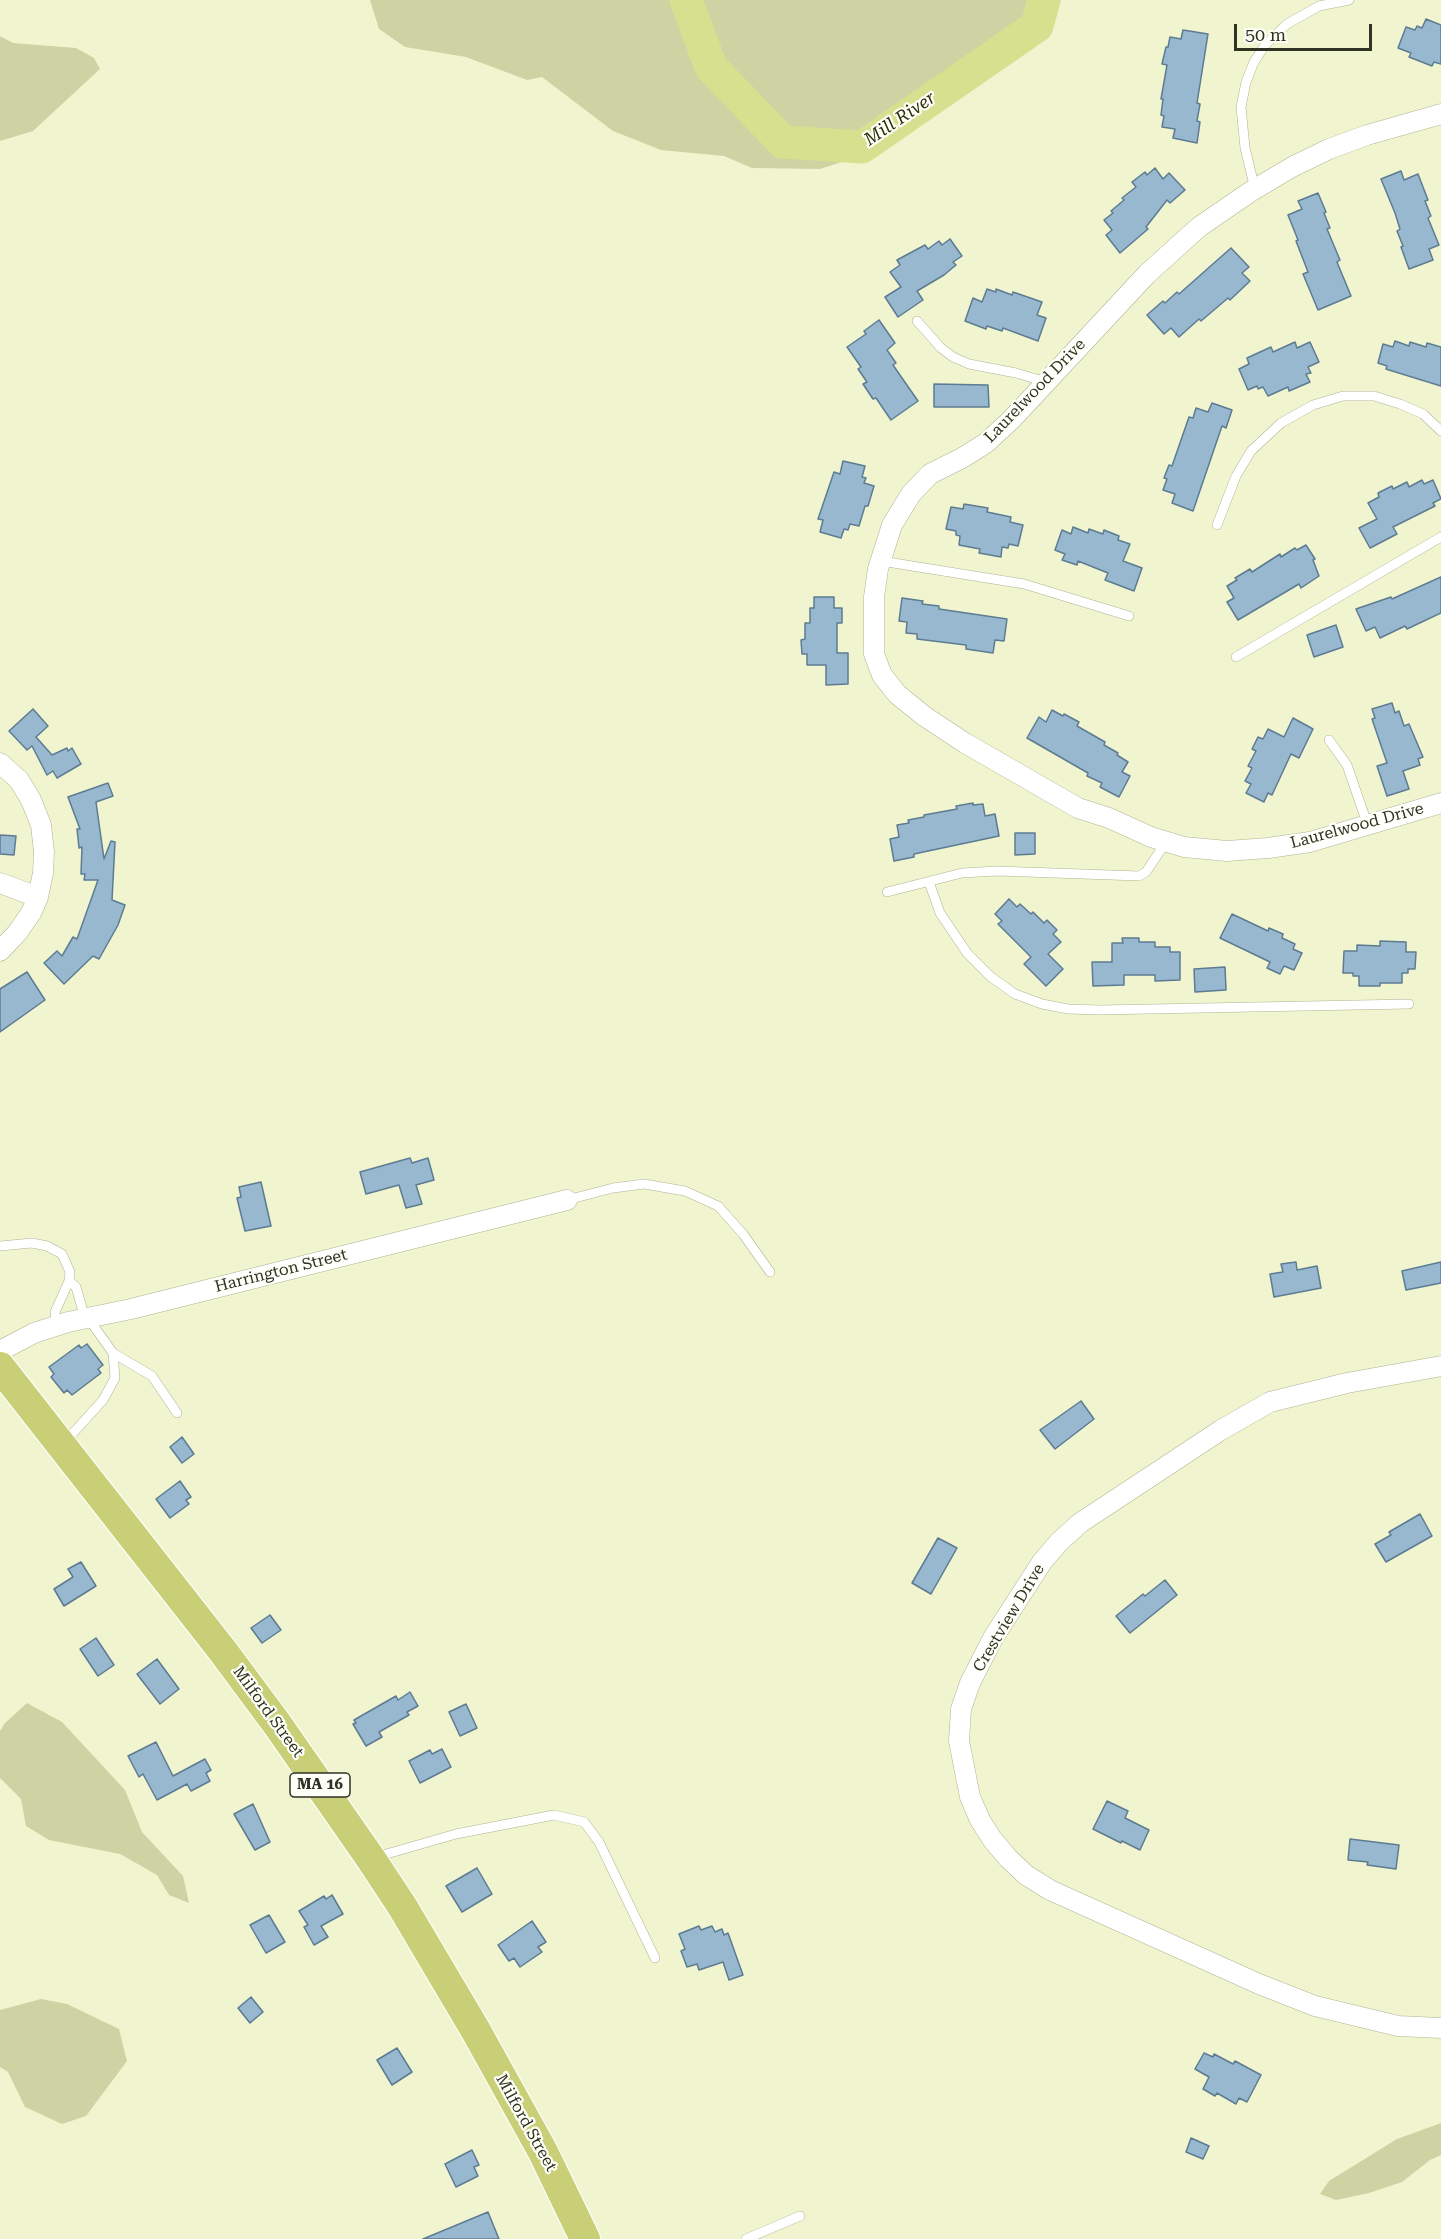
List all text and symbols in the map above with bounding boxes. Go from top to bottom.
scale bar [1237,12,1375,50]
text: 50 m [1245,24,1286,45]
water label: Mill River [860,87,940,151]
street label: Laurelwood Drive [980,335,1090,447]
street label: Laurelwood Drive [1288,799,1426,853]
street label: Harrington Street [213,1245,349,1297]
street label: Crestview Drive [969,1561,1049,1675]
street label: Milford Street [229,1663,307,1761]
road number: MA 16 [290,1773,350,1797]
street label: Milford Street [491,2071,561,2175]

